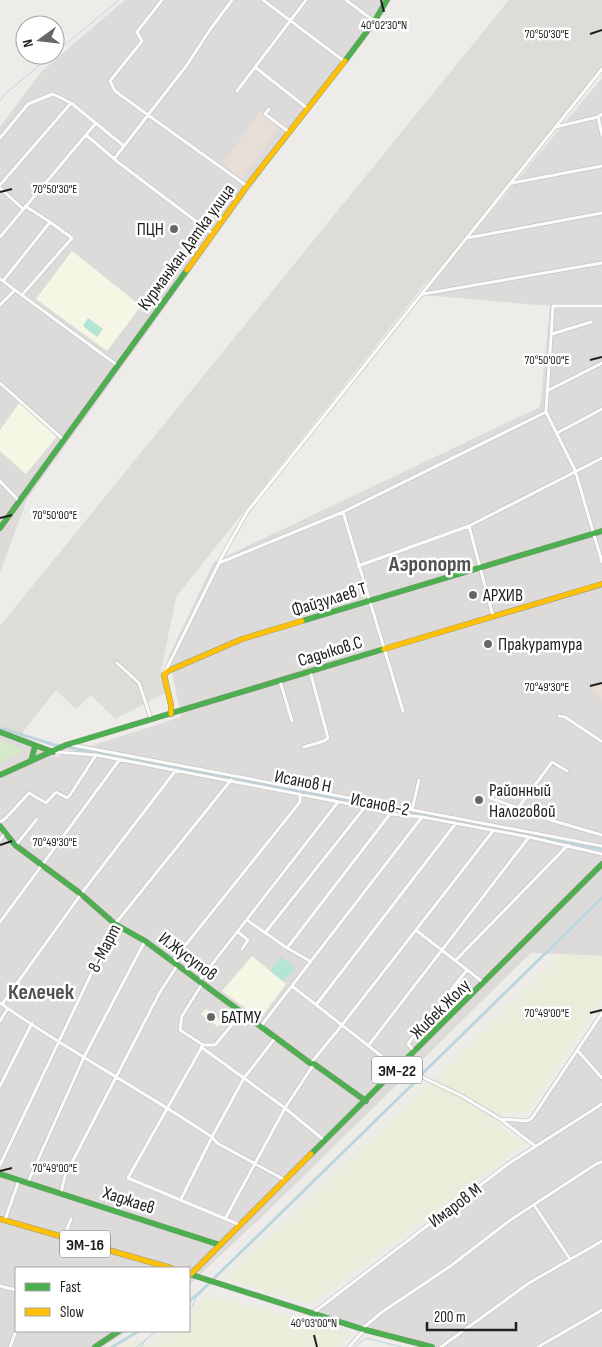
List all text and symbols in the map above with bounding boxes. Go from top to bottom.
north arrow [15,15,65,65]
text: 40°02'30"N [361,18,407,33]
text: 70°50'30"E [525,27,569,42]
text: N [19,37,37,49]
street label: Курманжан Датка улица [133,180,239,315]
text: 70°50'30"E [33,182,77,197]
place label: ПЦН [137,219,164,240]
marker: ПЦН [168,223,180,235]
text: 70°50'00"E [525,353,569,368]
text: 70°50'00"E [33,508,77,523]
district label: Аэропорт [388,551,471,578]
street label: Файзулаев Т [289,578,369,621]
place label: АРХИВ [482,585,523,606]
marker: АРХИВ [467,589,479,601]
street label: Садыков.С [295,632,365,671]
place label: Пракуратура [498,634,583,655]
marker: Пракуратура [482,638,494,650]
text: 70°49'30"E [525,680,569,695]
street label: Исанов Н [273,766,333,797]
place label: Районный Налоговой [489,780,556,822]
street label: Исанов-2 [349,789,411,820]
marker: Районный Налоговой [473,794,485,806]
text: 70°49'30"E [33,835,77,850]
street label: 8-Март [83,921,125,976]
street label: И.Жусупов [154,928,221,985]
street label: Жибек Жолу [406,975,475,1044]
district label: Келечек [8,979,75,1006]
text: 70°49'00"E [525,1006,569,1021]
place label: БАТМУ [221,1007,262,1028]
marker: БАТМУ [205,1011,217,1023]
road number: ЭМ-22 [372,1056,422,1084]
text: 70°49'00"E [33,1161,77,1176]
street label: Имаров М [425,1179,486,1232]
street label: Хаджаев [99,1182,157,1219]
road number: ЭМ-16 [60,1230,110,1258]
legend [15,1267,190,1332]
text: Fast [60,1278,82,1297]
scale bar [427,1300,516,1332]
text: Slow [60,1303,84,1322]
text: 200 m [434,1308,466,1327]
text: 40°03'00"N [291,1316,337,1331]

